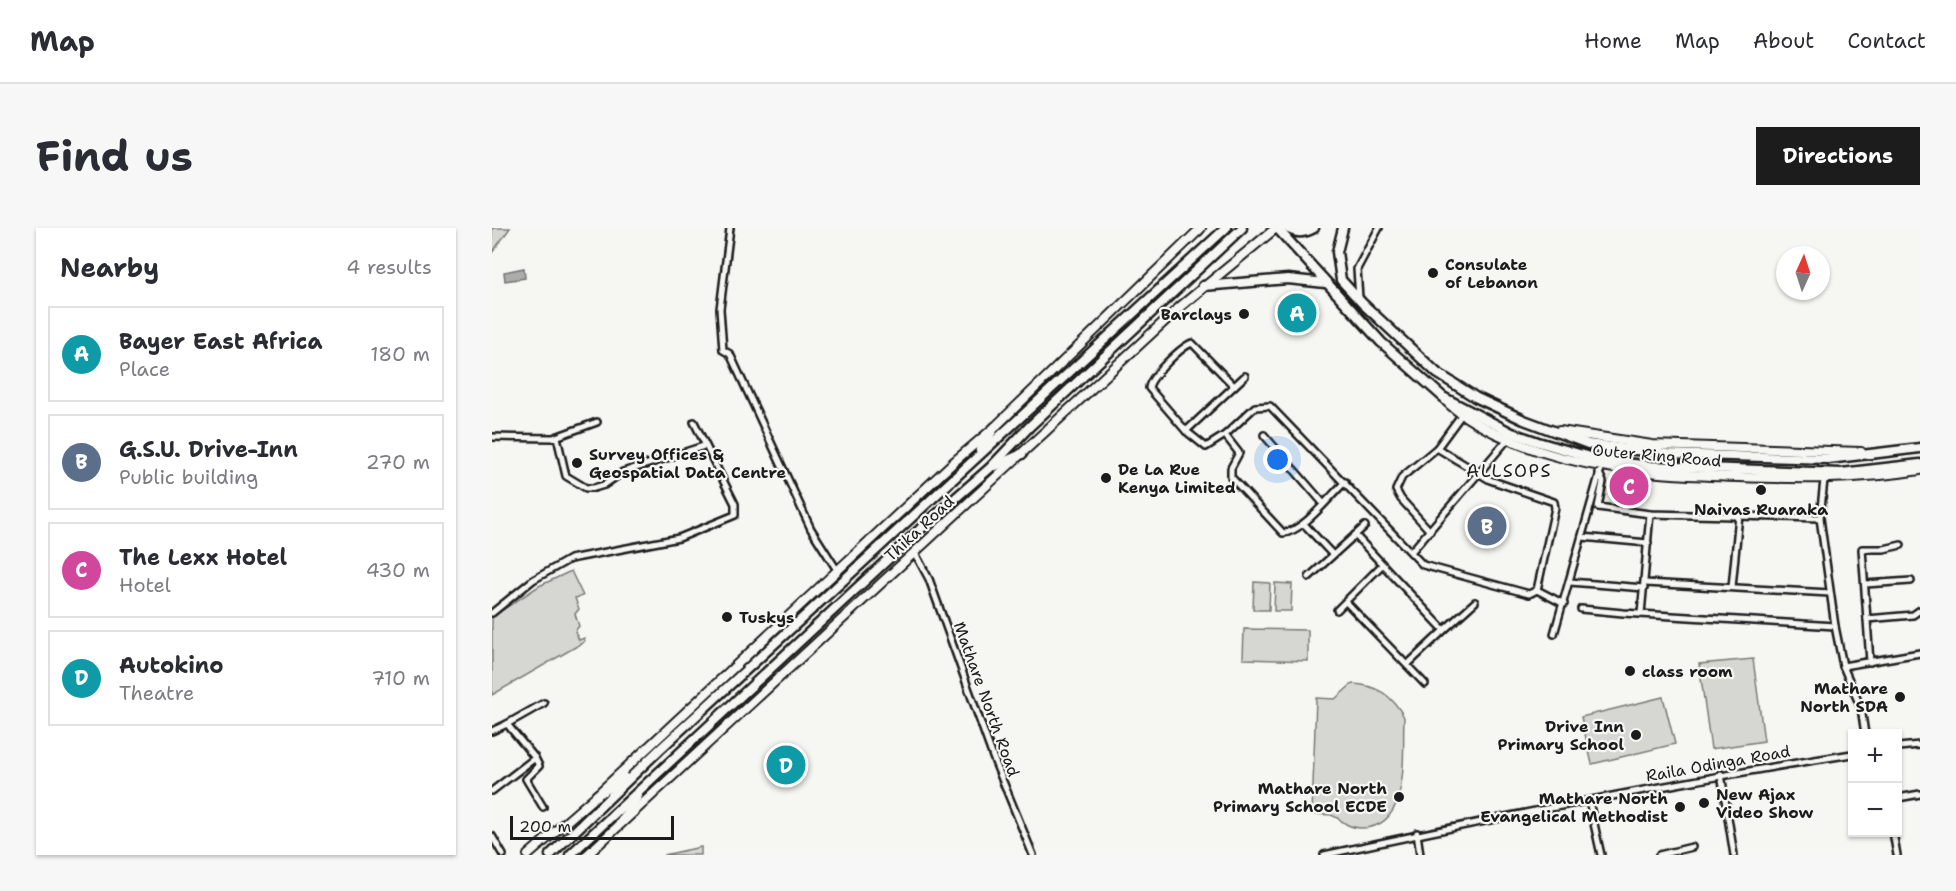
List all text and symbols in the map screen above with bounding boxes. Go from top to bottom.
text: Map [30,22,95,60]
text: Home [1584,27,1642,55]
text: Map [1675,27,1720,55]
text: About [1753,27,1814,55]
text: Contact [1847,27,1926,55]
button: Directions [1756,127,1920,185]
text: Find us [36,128,193,184]
north arrow [1776,246,1830,300]
text: Nearby [60,250,159,285]
text: 4 results [346,254,432,280]
place label: Consulate of Lebanon [1445,254,1538,293]
marker: Consulate of Lebanon [1426,266,1440,280]
pin: A [1278,290,1316,335]
place label: Barclays [1161,304,1232,325]
marker: Barclays [1237,307,1251,321]
text: Bayer East Africa [119,327,322,356]
text: A [74,341,89,367]
text: 180 m [370,341,430,367]
text: Place [119,356,170,382]
text: G.S.U. Drive-Inn [119,435,298,464]
street label: Outer Ring Road [1592,439,1722,472]
place label: Survey Offices & Geospatial Data Centre [589,444,787,483]
your location [1263,445,1292,474]
text: B [75,449,88,475]
text: 270 m [366,449,430,475]
marker: Survey Offices & Geospatial Data Centre [570,456,584,470]
place label: De La Rue Kenya Limited [1118,459,1236,498]
district label: ALLSOPS [1466,459,1552,483]
text: Public building [119,464,258,490]
pin: C [1610,464,1648,508]
marker: De La Rue Kenya Limited [1099,471,1113,485]
marker: Naivas Ruaraka [1754,483,1768,497]
street label: Thika Road [880,491,959,566]
place label: Naivas Ruaraka [1694,499,1828,520]
pin: B [1468,504,1506,548]
text: The Lexx Hotel [119,543,287,572]
text: C [75,557,88,583]
text: 430 m [366,557,430,583]
text: Hotel [119,572,171,598]
place label: Tuskys [739,607,794,628]
marker: Tuskys [720,610,734,624]
street label: Mathare North Road [949,619,1024,780]
text: Autokino [119,651,224,680]
place label: class room [1642,661,1733,682]
marker: class room [1623,664,1637,678]
text: D [74,665,89,691]
text: 710 m [371,665,430,691]
place label: Mathare North SDA [1800,678,1888,717]
text: Theatre [119,680,194,706]
marker: Mathare North SDA [1893,690,1907,704]
place label: Drive Inn Primary School [1497,716,1624,755]
marker: Drive Inn Primary School [1629,728,1643,742]
map controls [1848,729,1902,837]
button: + [1848,729,1902,783]
street label: Raila Odinga Road [1644,740,1792,787]
pin: D [766,742,806,788]
place label: Mathare North Primary School ECDE [1213,778,1387,817]
button: − [1848,783,1902,837]
place label: New Ajax Video Show [1716,784,1814,823]
place label: Mathare North Evangelical Methodist [1480,788,1668,827]
marker: Mathare North Primary School ECDE [1392,790,1406,804]
marker: New Ajax Video Show [1697,796,1711,810]
marker: Mathare North Evangelical Methodist [1673,800,1687,814]
scale bar [510,813,674,840]
text: 200 m [519,816,571,837]

